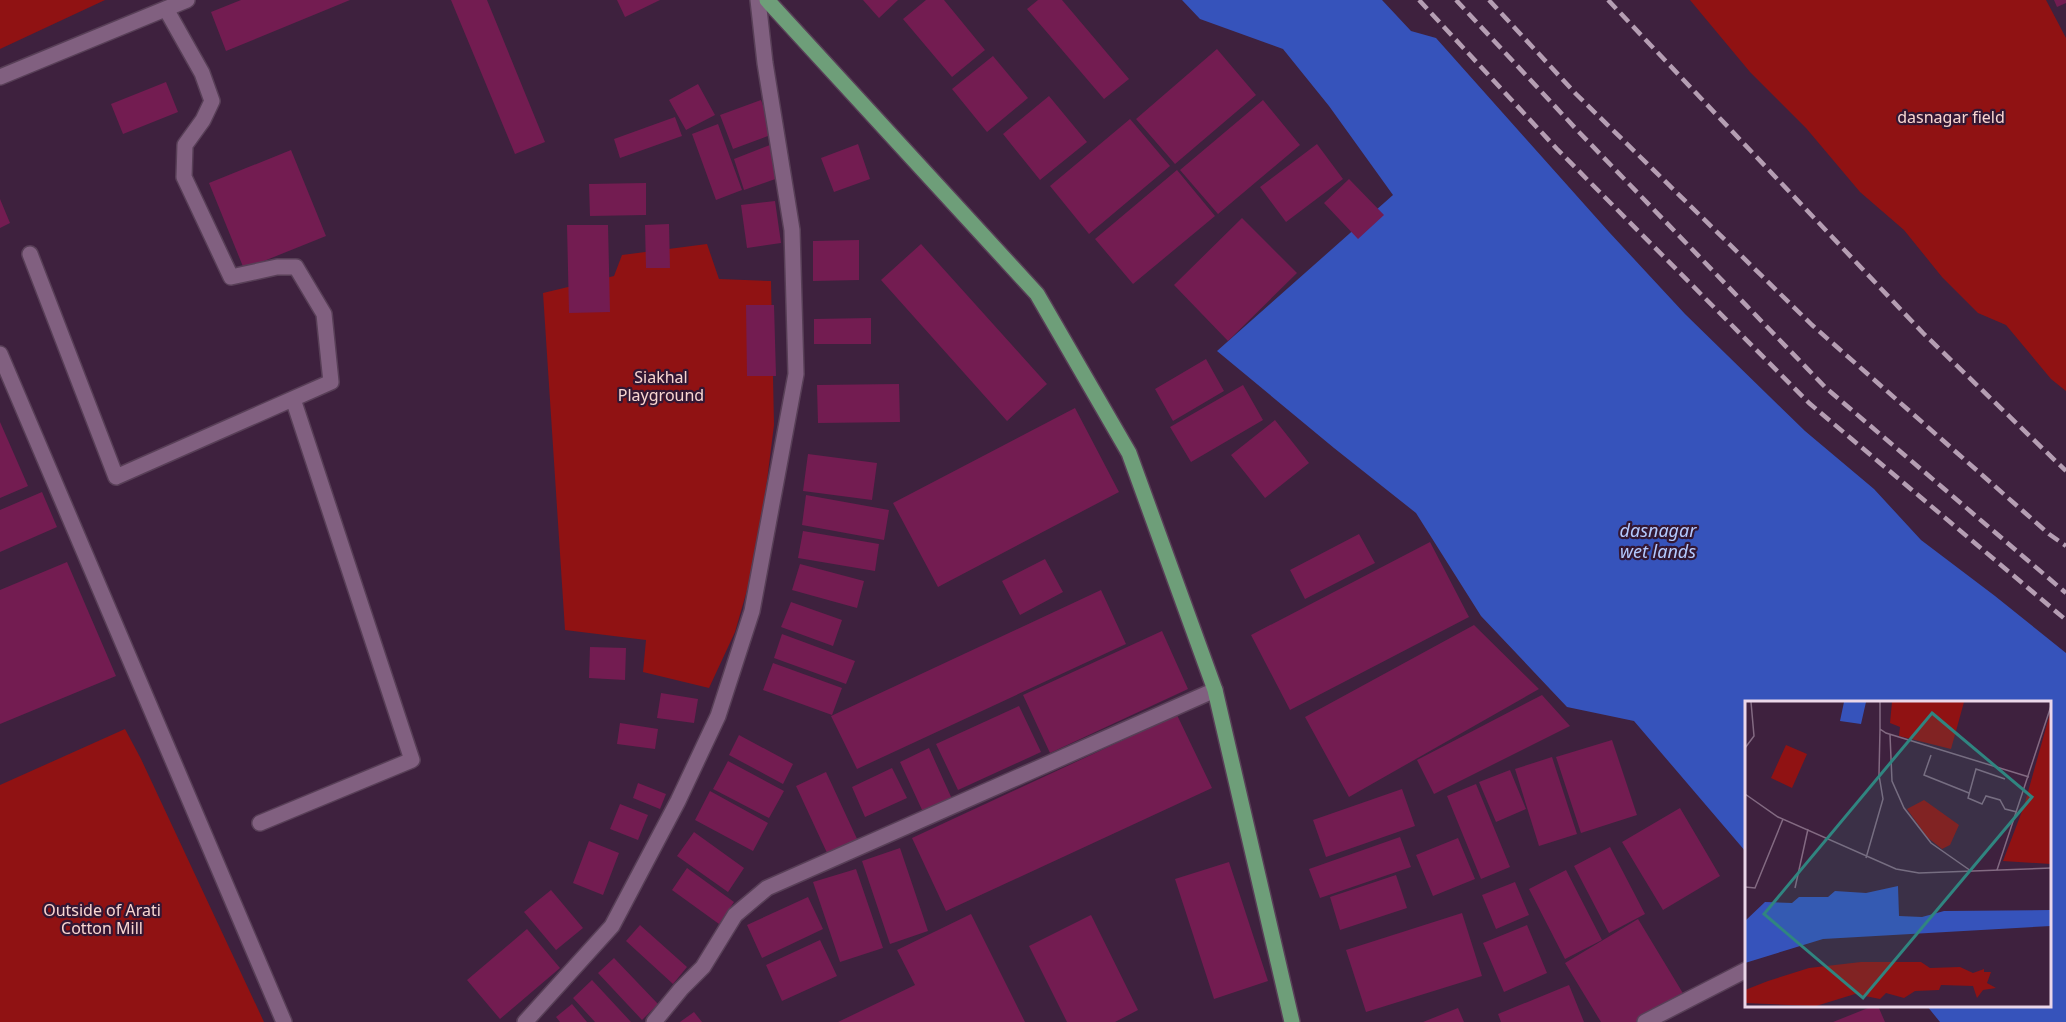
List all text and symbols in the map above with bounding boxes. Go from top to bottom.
park label: dasnagar field [1897,106,2005,128]
park label: Siakhal Playground [618,366,704,406]
water label: dasnagar wet lands [1620,518,1697,563]
inset map [1745,701,2051,1007]
park label: Outside of Arati Cotton Mill [43,899,161,939]

